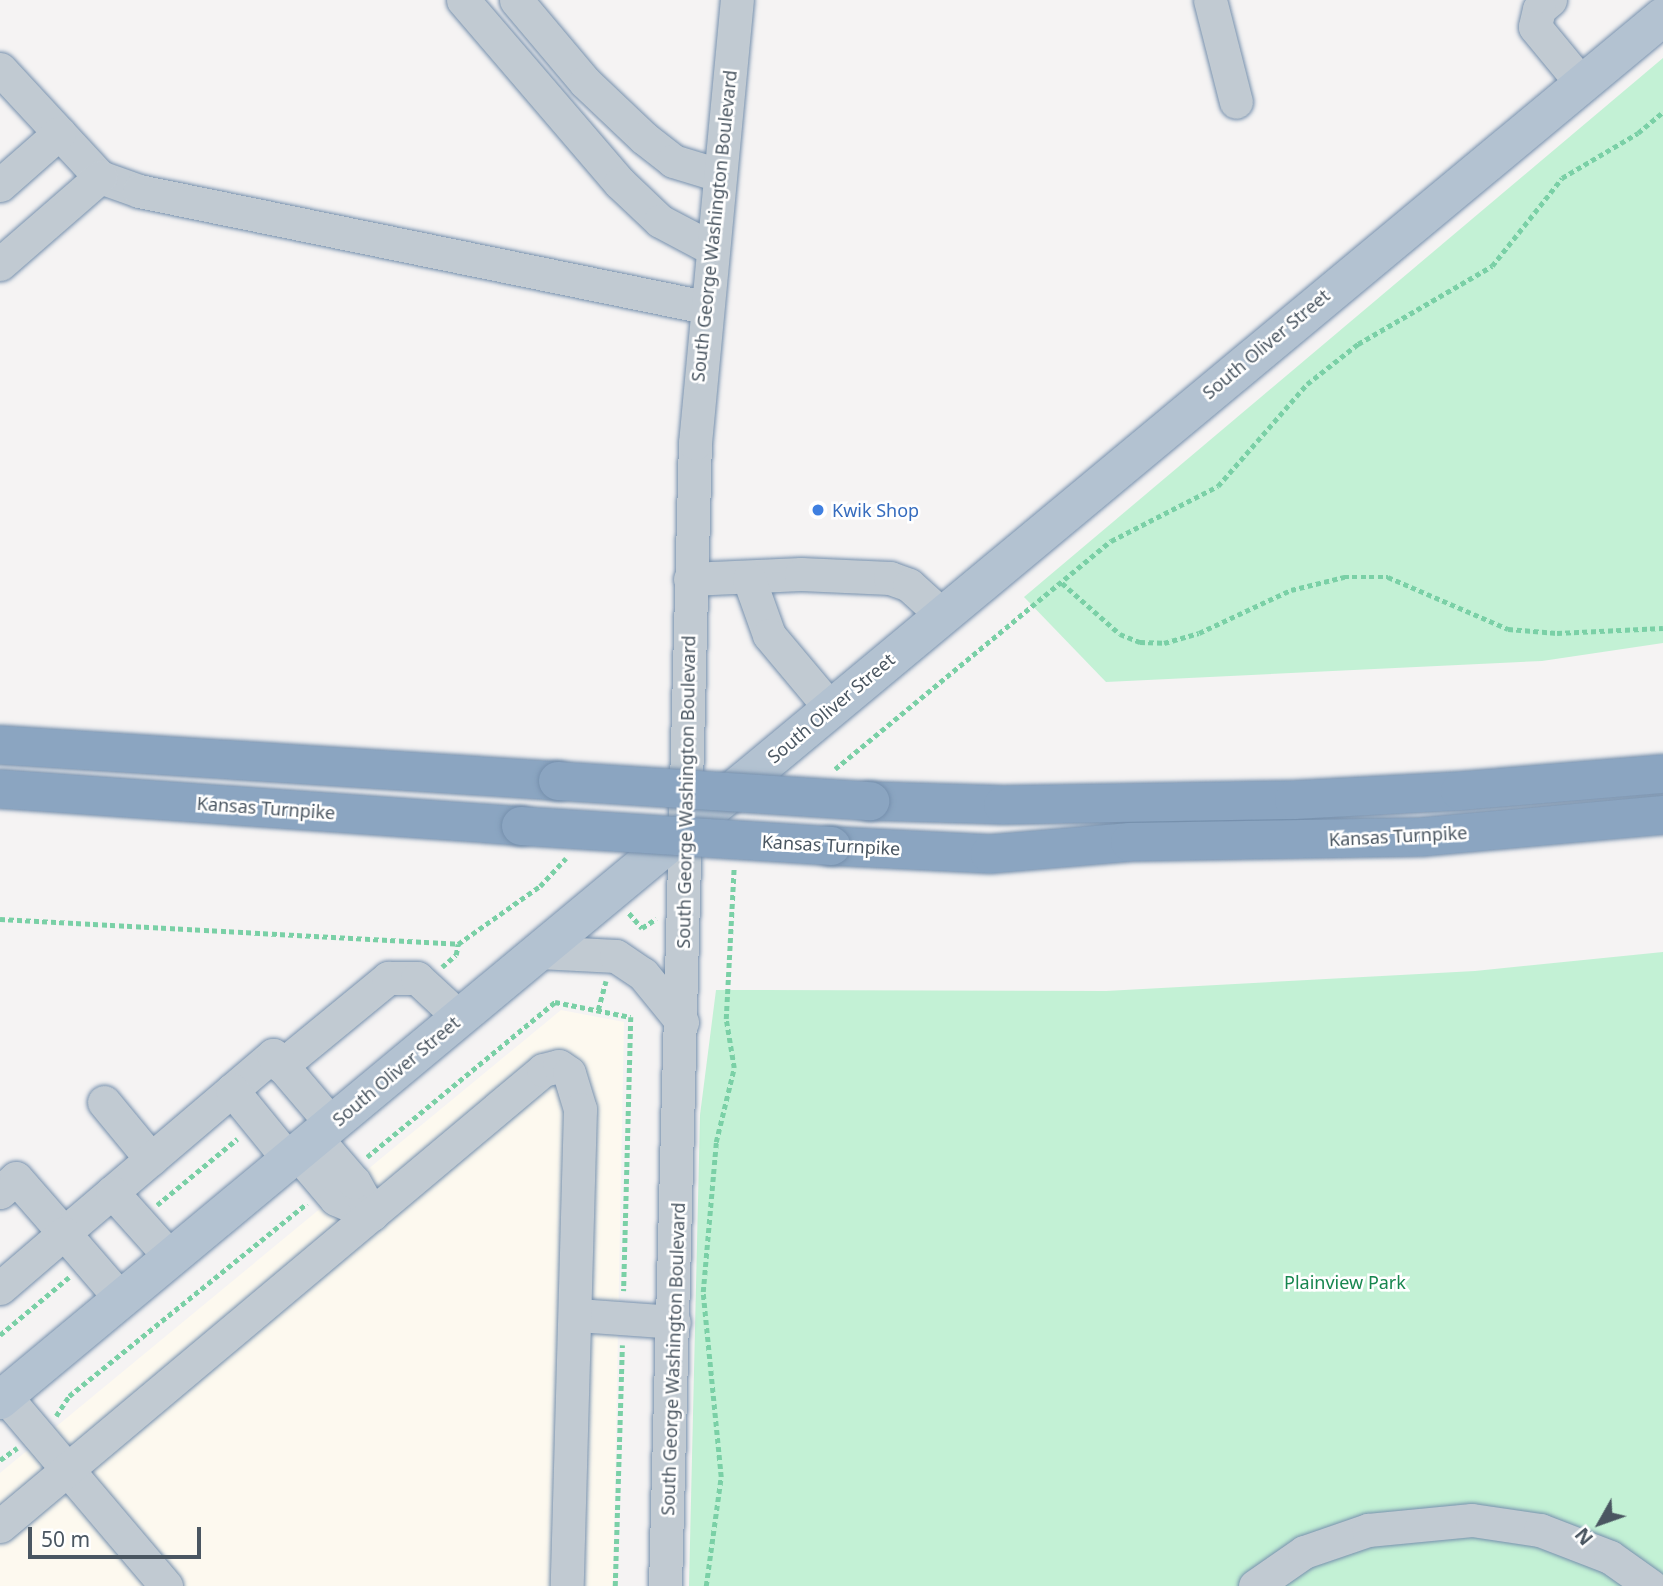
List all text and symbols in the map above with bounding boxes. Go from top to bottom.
street label: South George Washington Boulevard [687,69,741,383]
street label: South Oliver Street [1198,285,1334,403]
place label: Kwik Shop [832,499,919,521]
marker: Kwik Shop [810,502,826,518]
street label: South George Washington Boulevard [672,635,700,949]
street label: South Oliver Street [763,649,899,767]
street label: Kansas Turnpike [196,792,336,824]
street label: Kansas Turnpike [1328,822,1468,850]
street label: Kansas Turnpike [761,831,901,859]
street label: South Oliver Street [328,1012,464,1130]
street label: South George Washington Boulevard [657,1202,689,1516]
park label: Plainview Park [1284,1271,1406,1293]
north arrow [1565,1488,1635,1558]
scale bar [32,1512,205,1556]
text: N [1569,1522,1599,1551]
text: 50 m [41,1525,90,1553]

